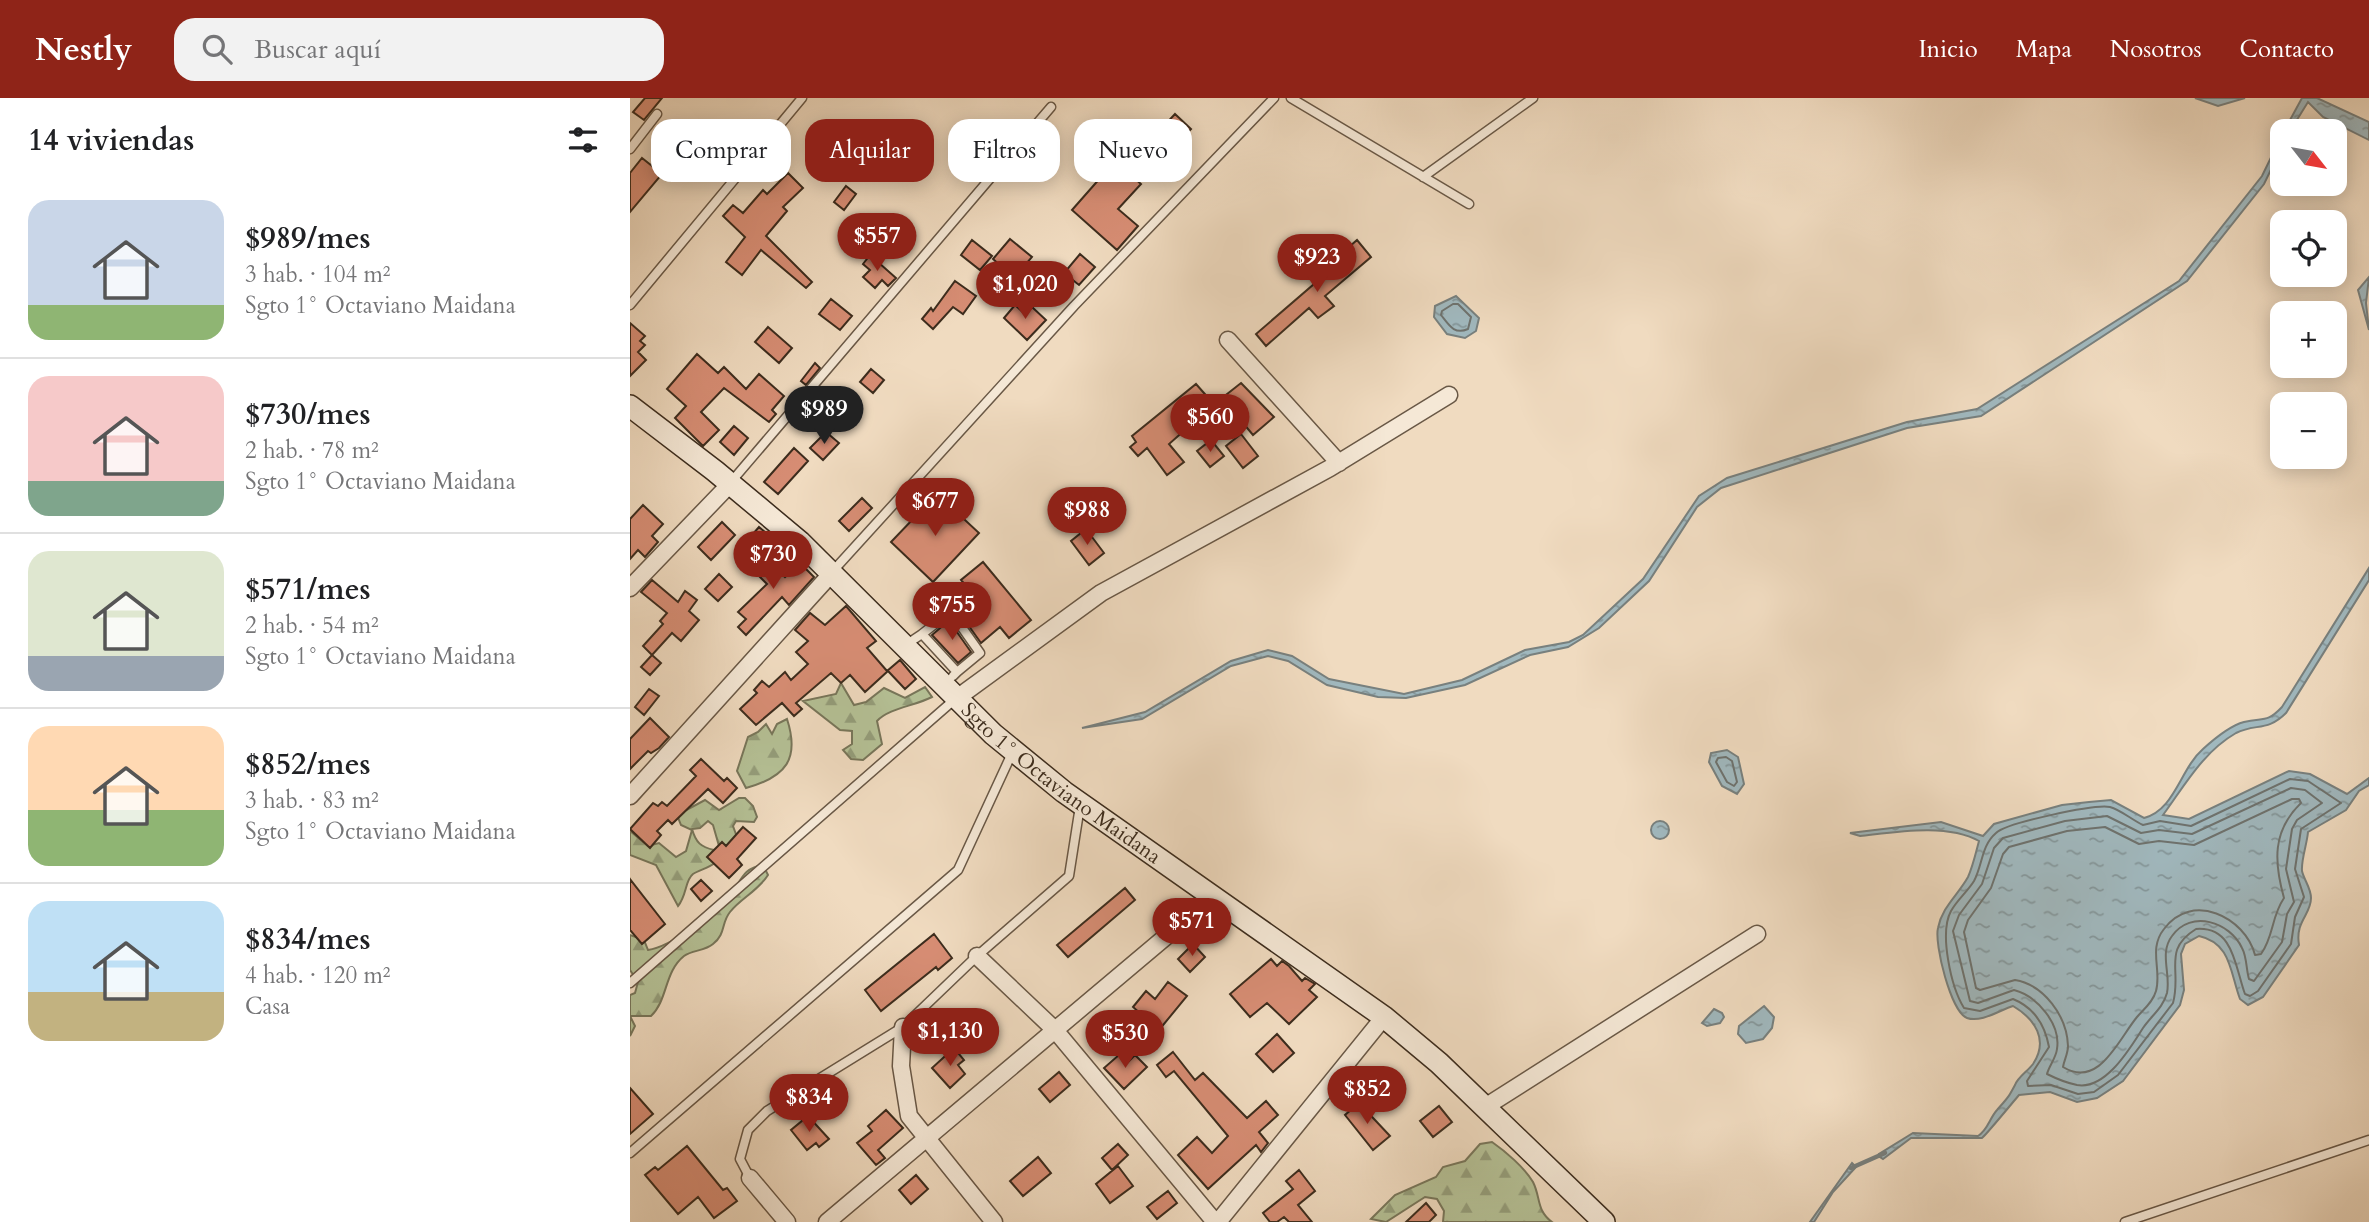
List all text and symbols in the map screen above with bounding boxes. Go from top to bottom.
search box [174,18,664,81]
text: Nestly [35,27,132,72]
icon: search [198,30,236,68]
text: Buscar aquí [254,32,381,67]
text: Inicio [1918,33,1978,66]
text: Mapa [2016,33,2072,66]
text: Nosotros [2110,33,2202,66]
text: Contacto [2240,33,2334,66]
chip: Comprar [651,119,791,182]
chip: Alquilar [805,119,934,182]
chip: Filtros [948,119,1060,182]
chip: Nuevo [1074,119,1192,182]
north arrow [2270,119,2347,196]
map controls [2270,119,2347,469]
text: 14 viviendas [28,120,194,161]
icon: filters [564,121,602,159]
button: locate [2270,210,2347,287]
pin: $557 [836,214,918,273]
text: $989/mes [245,218,371,259]
text: $557 [853,220,901,251]
icon: home [84,228,168,312]
pin: $923 [1276,234,1358,294]
text: $923 [1293,241,1341,272]
text: 3 hab. · 104 m² [245,259,391,290]
pin: $1,020 [968,262,1082,321]
text: $1,020 [992,268,1058,299]
text: Sgto 1° Octaviano Maidana [245,290,516,321]
button: + [2270,301,2347,378]
pin: $989 [783,386,865,446]
button: − [2270,392,2347,469]
text: $989 [800,393,848,424]
text: $730/mes [245,394,371,435]
pin: $560 [1169,394,1251,454]
text: $560 [1186,401,1234,432]
icon: home [84,404,168,488]
text: 2 hab. · 78 m² [245,435,379,466]
text: Sgto 1° Octaviano Maidana [245,466,516,497]
pin: $677 [894,478,976,538]
text: $677 [911,485,959,516]
pin: $988 [1046,488,1128,547]
text: $988 [1063,494,1111,525]
pin: $730 [732,532,814,591]
text: $730 [749,538,797,569]
text: $571/mes [245,569,371,610]
icon: home [84,579,168,663]
pin: $755 [911,582,993,642]
text: $755 [928,589,976,620]
text: 2 hab. · 54 m² [245,610,379,641]
text: Sgto 1° Octaviano Maidana [245,641,516,672]
street label: Sgto 1° Octaviano Maidana [954,696,1167,871]
text: $852/mes [245,744,371,785]
icon: home [84,754,168,838]
text: 3 hab. · 83 m² [245,785,379,816]
text: Sgto 1° Octaviano Maidana [245,816,516,847]
pin: $571 [1151,898,1233,958]
text: $571 [1168,905,1216,936]
text: $834/mes [245,919,371,960]
icon: home [84,929,168,1013]
text: 4 hab. · 120 m² [245,960,391,991]
text: Casa [245,991,290,1022]
pin: $1,130 [893,1009,1007,1068]
pin: $530 [1084,1010,1166,1070]
text: $1,130 [917,1015,983,1046]
text: $530 [1101,1017,1149,1048]
pin: $852 [1326,1066,1408,1126]
text: $852 [1343,1073,1391,1104]
pin: $834 [768,1074,850,1134]
text: $834 [785,1081,833,1112]

